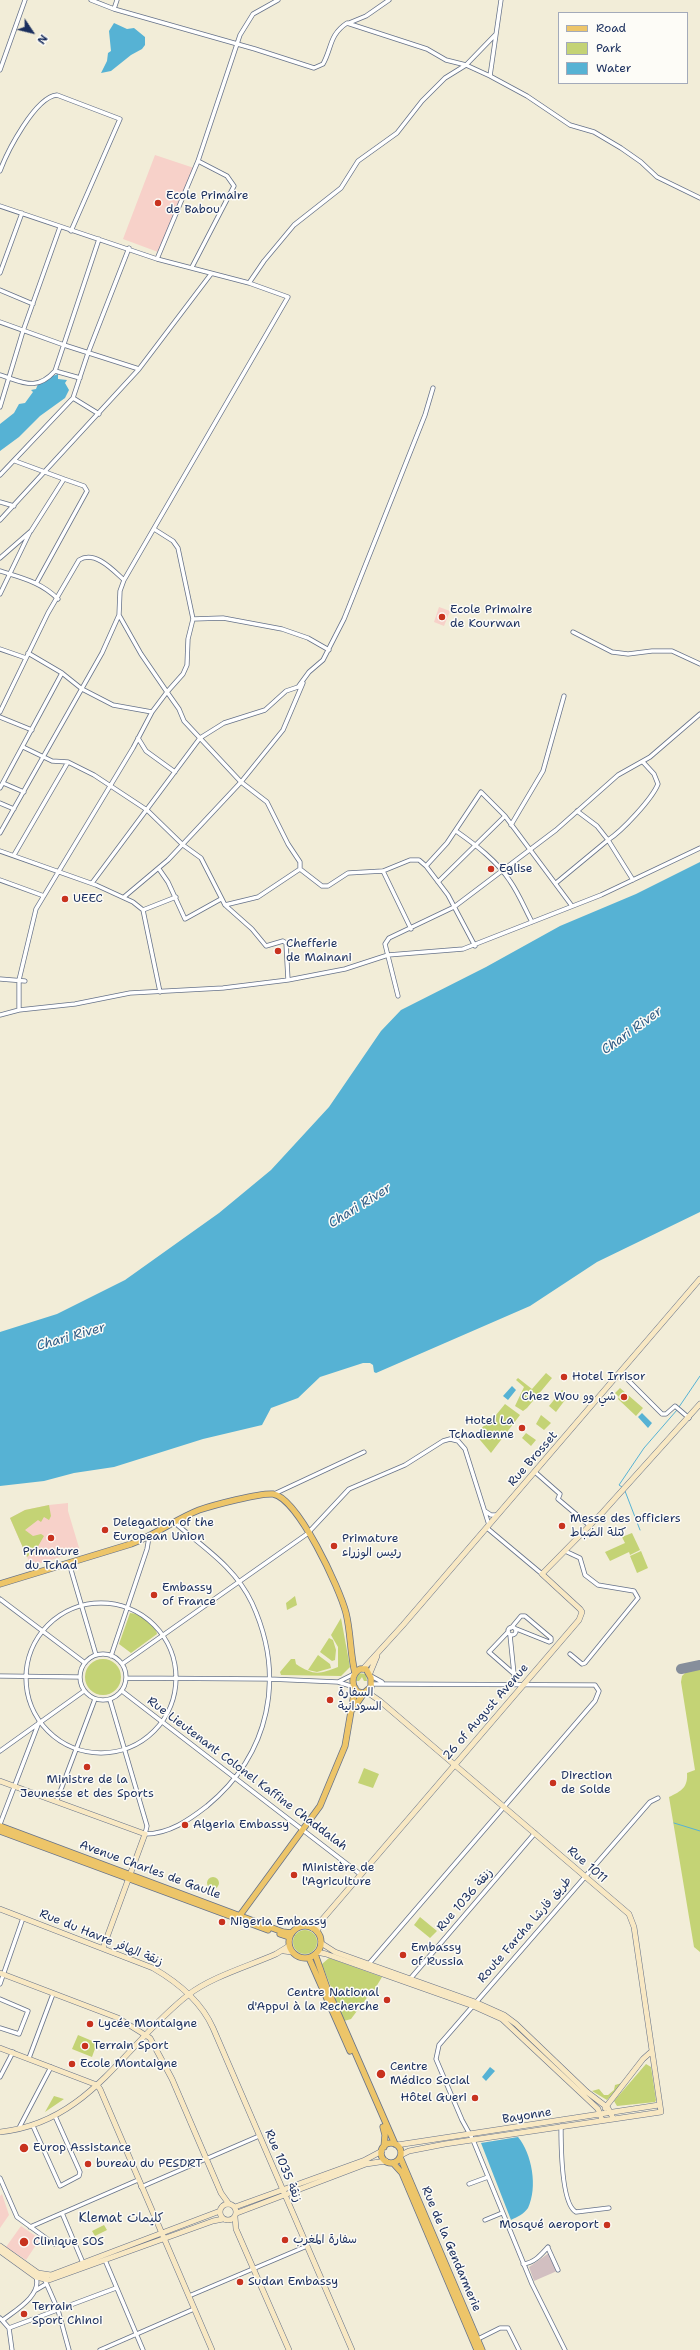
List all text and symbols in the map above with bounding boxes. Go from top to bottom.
north arrow [12,12,52,52]
legend [558,12,688,84]
text: Road [596,20,626,36]
text: N [34,31,51,47]
text: Park [596,40,622,56]
text: Water [596,60,631,76]
place label: Ecole Primaire de Babou [166,189,249,217]
marker: Ecole Primaire de Babou [153,198,163,208]
place label: Ecole Primaire de Kourwan [450,603,533,631]
marker: Ecole Primaire de Kourwan [437,612,447,622]
place label: Eglise [499,862,533,876]
marker: Eglise [486,864,496,874]
place label: UEEC [73,892,103,906]
marker: UEEC [60,894,70,904]
place label: Chefferie de Mainani [286,937,352,965]
marker: Chefferie de Mainani [273,946,283,956]
water label: Chari River [599,1004,665,1058]
water label: Chari River [326,1181,394,1231]
water label: Chari River [35,1320,107,1354]
place label: Hotel Irrisor [572,1370,646,1384]
marker: Hotel Irrisor [559,1372,569,1382]
place label: Chez Wou شي وو [521,1390,616,1404]
marker: Chez Wou شي وو [619,1392,629,1402]
place label: Hotel La Tchadienne [449,1414,514,1442]
marker: Hotel La Tchadienne [517,1423,527,1433]
street label: Rue Brosset [505,1429,561,1489]
place label: Messe des officiers كتلة الضباط [570,1512,681,1540]
place label: Delegation of the European Union [113,1516,214,1544]
marker: Messe des officiers كتلة الضباط [557,1521,567,1531]
marker: Delegation of the European Union [100,1525,110,1535]
place label: Primature رئيس الوزراء [342,1532,402,1560]
marker: Primature du Tchad [46,1533,56,1543]
marker: Primature رئيس الوزراء [329,1541,339,1551]
place label: Primature du Tchad [23,1545,79,1573]
place label: Embassy of France [162,1581,216,1609]
marker: Embassy of France [149,1590,159,1600]
street label: 26 of August Avenue [440,1661,532,1763]
place label: السفارة السودانية [338,1686,382,1714]
street label: Rue Lieutenant Colonel Kaffine Chaddalah [144,1694,350,1854]
marker: السفارة السودانية [325,1695,335,1705]
marker: Ministre de la Jeunesse et des Sports [82,1762,92,1772]
place label: Direction de Solde [561,1769,612,1797]
place label: Ministre de la Jeunesse et des Sports [20,1773,154,1801]
marker: Direction de Solde [548,1778,558,1788]
place label: Algeria Embassy [193,1818,289,1832]
marker: Algeria Embassy [180,1820,190,1830]
street label: Avenue Charles de Gaulle [77,1838,223,1902]
street label: Rue 1011 [564,1844,610,1886]
place label: Ministère de l'Agriculture [302,1861,374,1889]
street label: Rue 1036 زنقة [434,1866,496,1934]
marker: Ministère de l'Agriculture [289,1870,299,1880]
street label: Route Farcha طريق فارشا [475,1874,575,1986]
street label: Rue du Havre زنقة الهافر [37,1907,165,1969]
place label: Nigeria Embassy [230,1915,327,1929]
marker: Nigeria Embassy [217,1917,227,1927]
place label: Embassy of Russia [411,1941,464,1969]
marker: Embassy of Russia [398,1950,408,1960]
place label: Centre National d'Appui à la Recherche [247,1986,379,2014]
marker: Centre National d'Appui à la Recherche [382,1995,392,2005]
place label: Lycée Montaigne [98,2017,197,2031]
marker: Lycée Montaigne [85,2019,95,2029]
place label: Terrain Sport [93,2039,169,2053]
marker: Terrain Sport [80,2041,90,2051]
place label: Ecole Montaigne [80,2057,178,2071]
marker: Ecole Montaigne [67,2059,77,2069]
place label: Centre Médico Social [390,2060,470,2088]
marker: Centre Médico Social [375,2068,387,2080]
place label: Hôtel Gueri [401,2091,467,2105]
marker: Hôtel Gueri [470,2093,480,2103]
street label: Bayonne [501,2105,553,2127]
street label: Rue 1035 زنقة [261,2128,305,2204]
place label: Europ Assistance [33,2141,131,2155]
marker: Europ Assistance [18,2142,30,2154]
place label: bureau du PESDRT [96,2157,203,2171]
marker: bureau du PESDRT [83,2159,93,2169]
street label: Rue de la Gendarmerie [418,2184,484,2314]
district label: Klemat كليمات [78,2211,164,2227]
place label: Mosqué aeroport [499,2218,599,2232]
marker: Mosqué aeroport [602,2220,612,2230]
place label: سفارة المغرب [293,2233,357,2247]
place label: Clinique SOS [33,2235,104,2249]
marker: سفارة المغرب [280,2235,290,2245]
marker: Clinique SOS [18,2236,30,2248]
place label: Sudan Embassy [248,2275,338,2289]
marker: Sudan Embassy [235,2277,245,2287]
place label: Terrain Sport Chinoi [32,2300,103,2328]
marker: Terrain Sport Chinoi [19,2309,29,2319]

